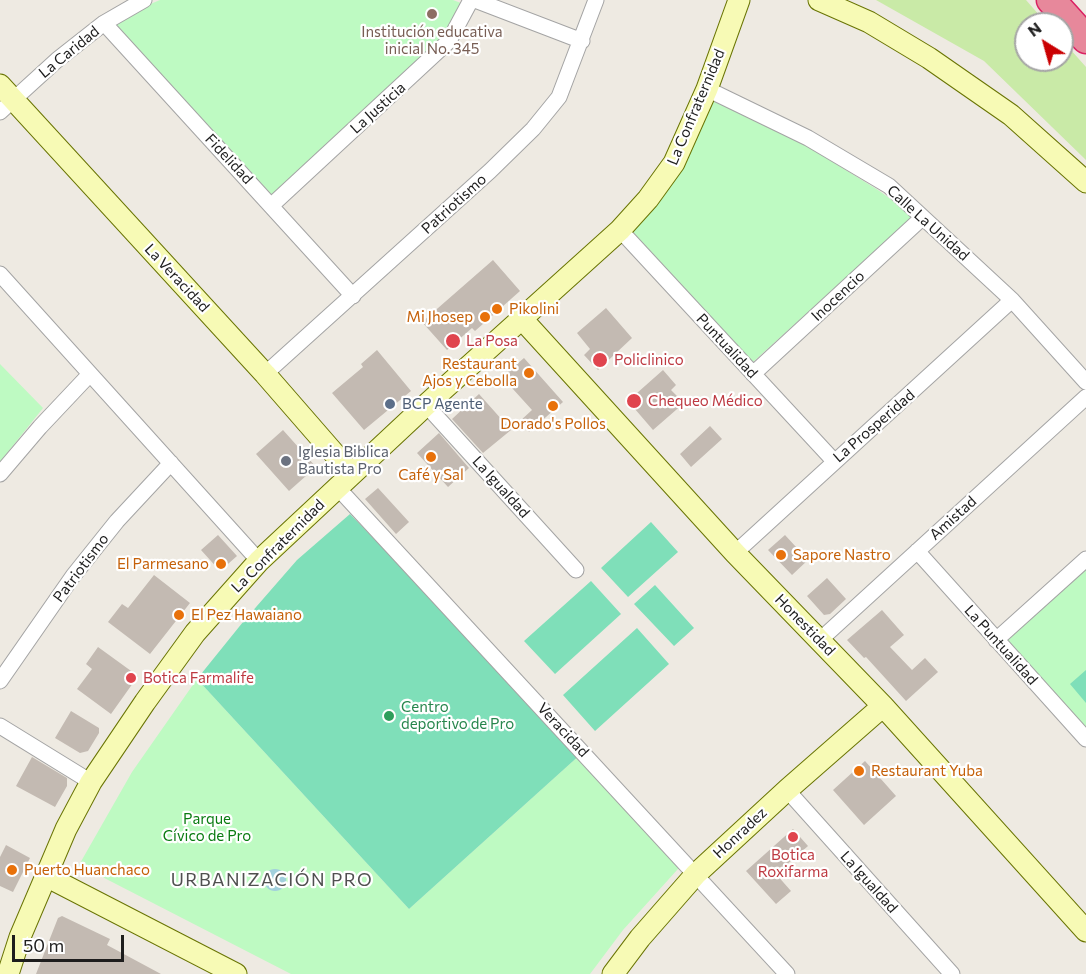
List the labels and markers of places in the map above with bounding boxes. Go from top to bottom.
marker: Institución educativa inicial No. 345 [425,7,439,21]
place label: Institución educativa inicial No. 345 [361,23,503,58]
place label: Pikolini [509,300,559,318]
marker: Pikolini [490,302,504,316]
place label: Mi Jhosep [407,308,473,326]
marker: Mi Jhosep [478,310,492,324]
marker: La Posa [444,332,462,350]
place label: La Posa [466,332,518,350]
marker: Policlinico [591,351,609,369]
place label: Policlinico [614,351,684,369]
place label: Restaurant Ajos y Cebolla [422,355,517,390]
marker: Restaurant Ajos y Cebolla [522,366,536,380]
marker: Chequeo Médico [625,392,643,410]
place label: Chequeo Médico [648,392,763,410]
place label: BCP Agente [402,395,483,413]
marker: BCP Agente [383,397,397,411]
marker: Dorado's Pollos [546,399,560,413]
place label: Dorado's Pollos [500,415,606,433]
place label: Iglesia Biblica Bautista Pro [298,443,389,478]
marker: Café y Sal [424,450,438,464]
marker: Iglesia Biblica Bautista Pro [279,454,293,468]
place label: Café y Sal [398,466,464,484]
place label: Sapore Nastro [793,546,891,564]
marker: Sapore Nastro [774,548,788,562]
place label: El Parmesano [117,555,209,573]
marker: El Parmesano [214,557,228,571]
place label: El Pez Hawaiano [191,606,302,624]
marker: El Pez Hawaiano [172,608,186,622]
place label: Botica Farmalife [143,669,254,687]
marker: Botica Farmalife [124,671,138,685]
place label: Centro deportivo de Pro [401,698,514,733]
marker: Centro deportivo de Pro [382,709,396,723]
place label: Restaurant Yuba [871,762,983,780]
marker: Restaurant Yuba [852,764,866,778]
marker: Botica Roxifarma [786,830,800,844]
place label: Botica Roxifarma [758,846,828,881]
place label: Puerto Huanchaco [24,861,150,879]
marker: Puerto Huanchaco [5,863,19,877]

